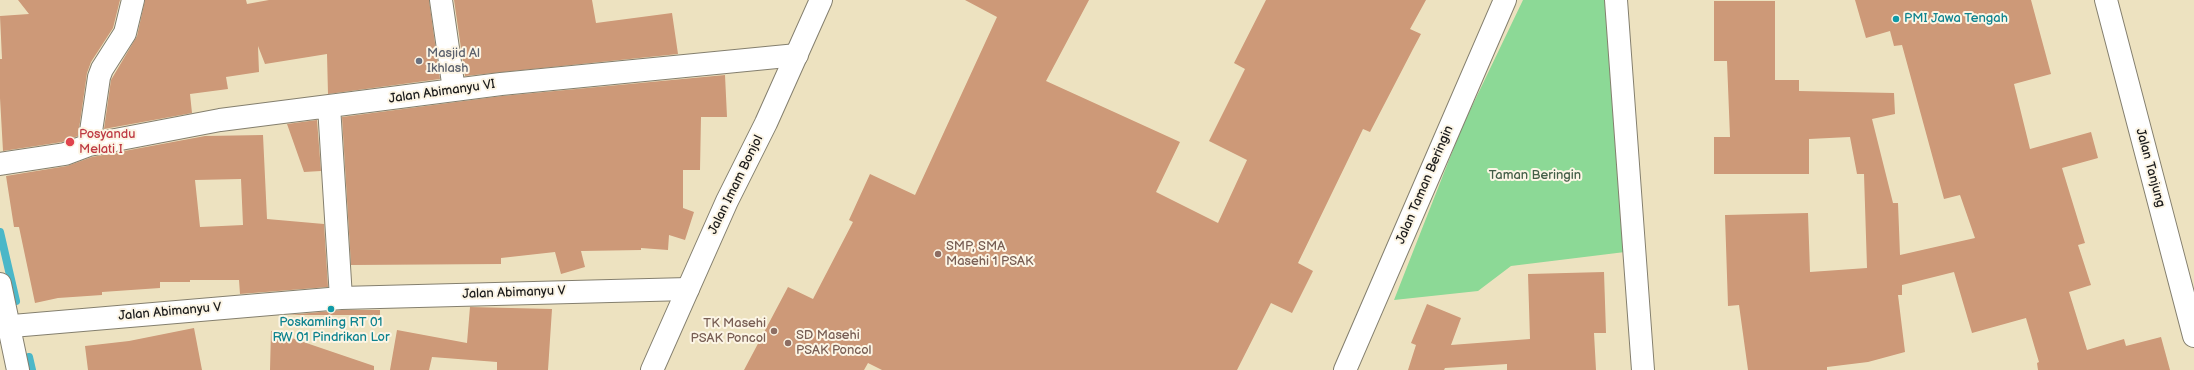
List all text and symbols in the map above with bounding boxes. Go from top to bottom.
place label: PMI Jawa Tengah [1904,11,2008,27]
marker: PMI Jawa Tengah [1891,14,1901,24]
place label: Masjid Al Ikhlash [427,46,480,77]
marker: Masjid Al Ikhlash [414,56,424,66]
street label: Jalan Abimanyu VI [388,77,496,107]
street label: Jalan Taman Beringin [1393,123,1457,247]
place label: Posyandu Melati I [79,127,135,158]
street label: Jalan Tanjung [2132,127,2168,209]
street label: Jalan Imam Bonjol [705,133,767,237]
marker: Posyandu Melati I [64,136,76,148]
park label: Taman Beringin [1489,168,1581,184]
place label: SMP, SMA Masehi 1 PSAK [946,239,1033,270]
marker: SMP, SMA Masehi 1 PSAK [933,249,943,259]
street label: Jalan Abimanyu V [462,283,566,303]
street label: Jalan Abimanyu V [118,300,222,324]
marker: Poskamling RT 01 RW 01 Pindrikan Lor [326,304,336,314]
place label: Poskamling RT 01 RW 01 Pindrikan Lor [272,315,390,346]
place label: TK Masehi PSAK Poncol [691,316,766,347]
marker: TK Masehi PSAK Poncol [769,326,779,336]
place label: SD Masehi PSAK Poncol [796,328,871,359]
marker: SD Masehi PSAK Poncol [783,338,793,348]

